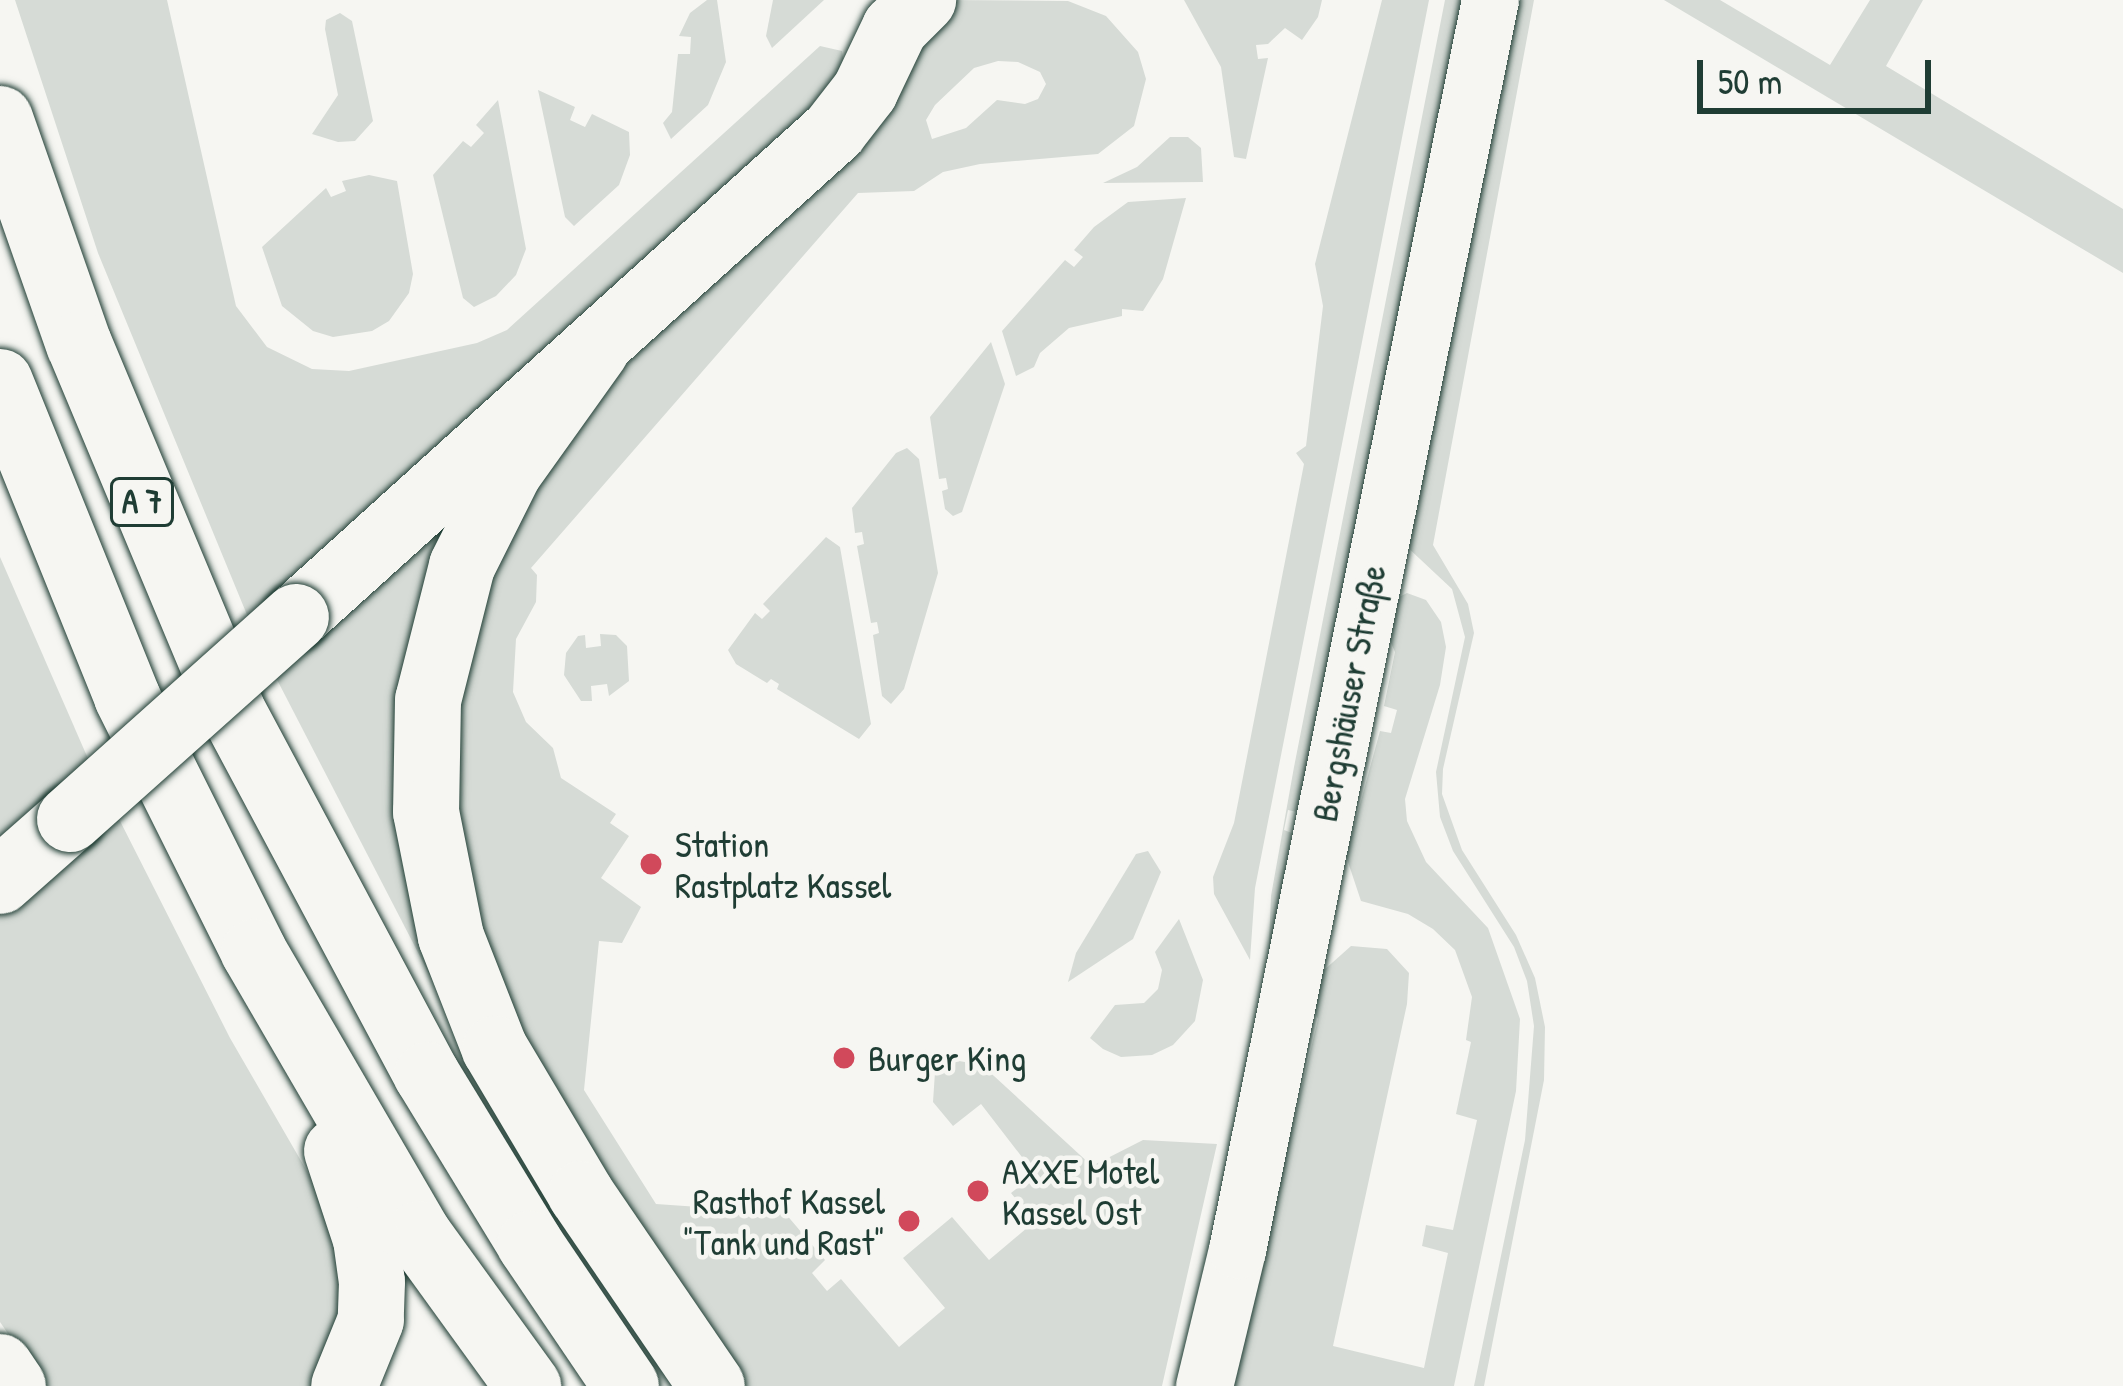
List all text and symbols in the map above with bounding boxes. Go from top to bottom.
scale bar [1703,36,1937,110]
text: 50 m [1718,56,1782,105]
road number: A 7 [109,475,175,529]
street label: Bergshäuser Straße [1302,561,1394,825]
place label: Station Rastplatz Kassel [675,821,891,906]
marker: Station Rastplatz Kassel [638,851,664,877]
place label: Burger King [868,1036,1026,1080]
marker: Burger King [831,1045,857,1071]
place label: AXXE Motel Kassel Ost [1002,1148,1159,1233]
place label: Rasthof Kassel "Tank und Rast" [683,1178,885,1263]
marker: AXXE Motel Kassel Ost [965,1178,991,1204]
marker: Rasthof Kassel "Tank und Rast" [896,1208,922,1234]

